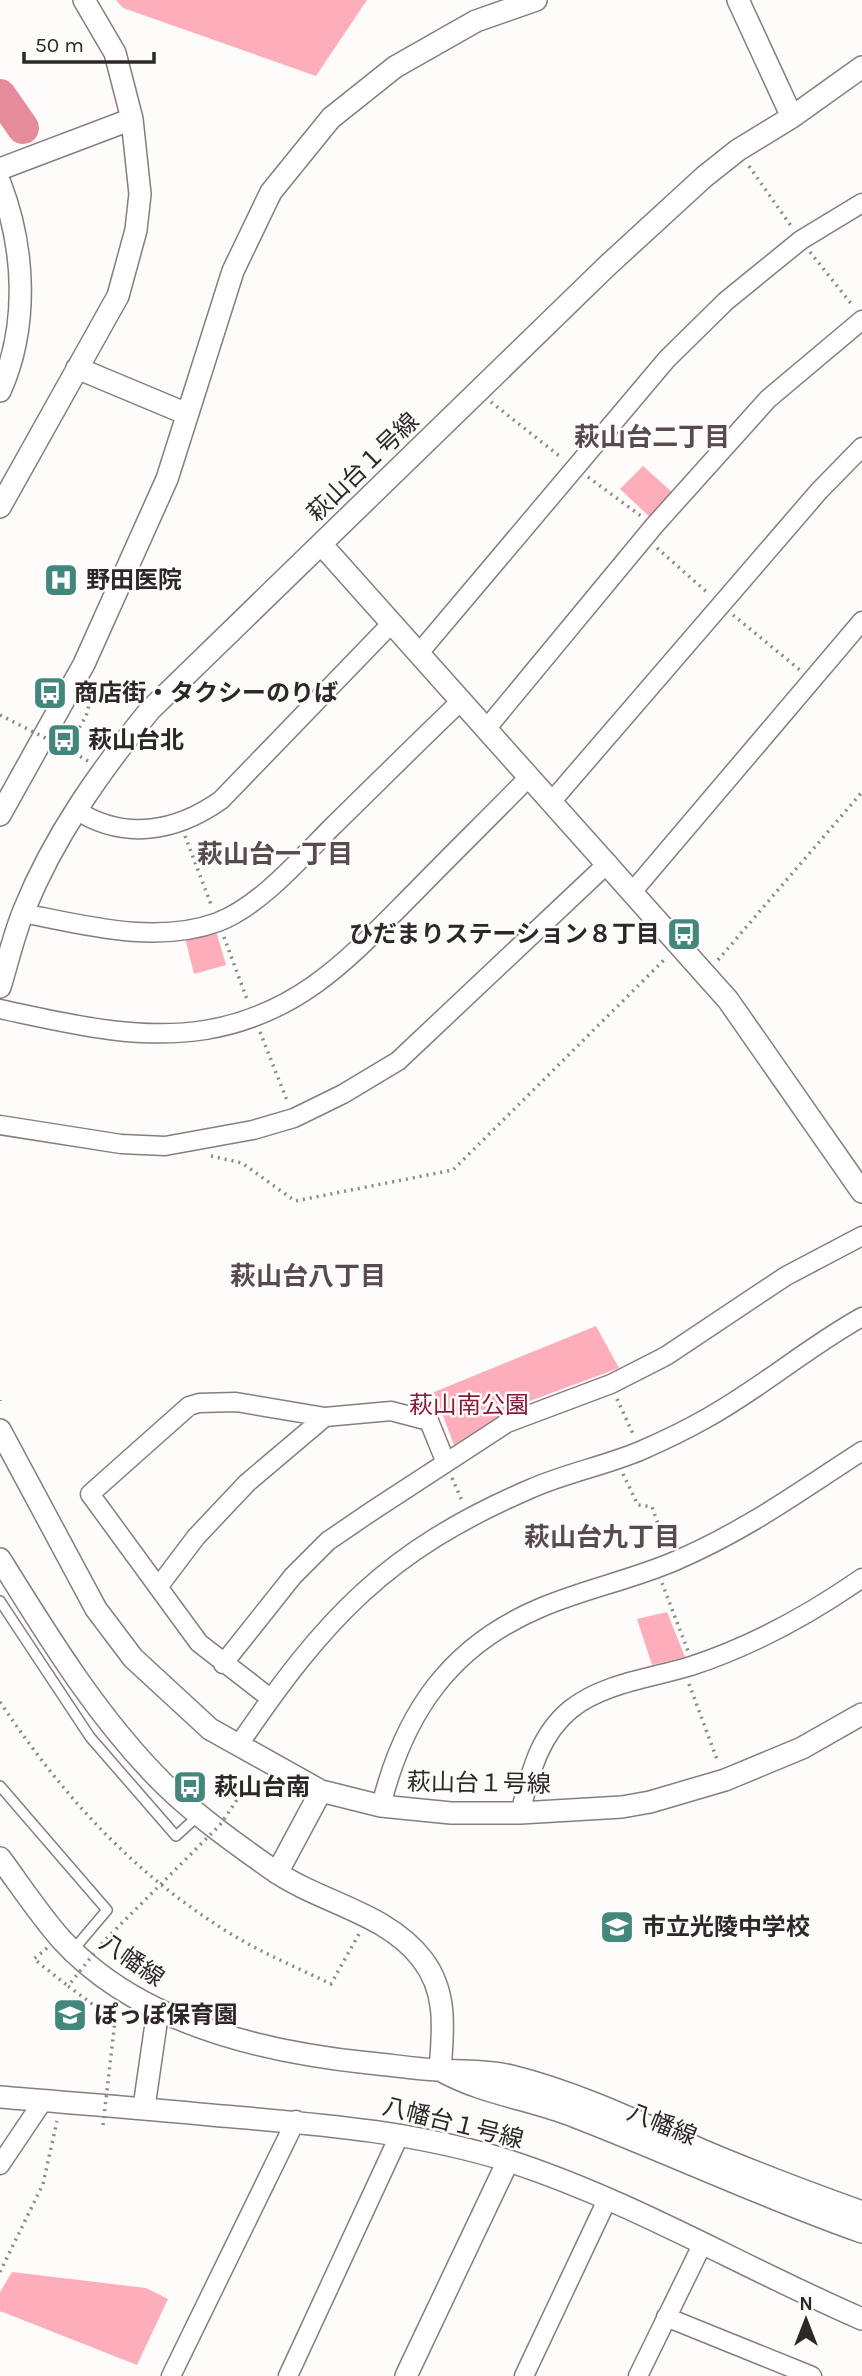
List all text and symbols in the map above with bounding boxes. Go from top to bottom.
scale bar [24,21,154,65]
text: 50 m [35,33,84,57]
street label: 萩山台１号線 [301,407,425,527]
district label: 萩山台二丁目 [574,422,730,453]
hospital icon: 野田医院 [42,561,80,599]
place label: 野田医院 [86,566,182,594]
bus stop icon: 商店街・タクシーのりば [31,674,69,712]
place label: 商店街・タクシーのりば [74,679,338,707]
bus stop icon: 萩山台北 [45,721,83,759]
place label: 萩山台北 [88,726,184,754]
district label: 萩山台一丁目 [197,839,353,870]
bus stop icon: ひだまりステーション８丁目 [665,915,703,953]
place label: ひだまりステーション８丁目 [349,920,660,948]
district label: 萩山台八丁目 [230,1261,386,1292]
park label: 萩山南公園 [409,1391,529,1419]
district label: 萩山台九丁目 [524,1522,680,1553]
bus stop icon: 萩山台南 [171,1768,209,1806]
street label: 萩山台１号線 [407,1768,551,1798]
place label: 萩山台南 [214,1773,310,1801]
school or university icon: 市立光陵中学校 [598,1908,636,1946]
place label: 市立光陵中学校 [642,1913,810,1941]
street label: 八幡線 [94,1928,170,1992]
school or university icon: ぽっぽ保育園 [51,1996,89,2034]
place label: ぽっぽ保育園 [94,2001,238,2029]
street label: 八幡台１号線 [380,2092,526,2154]
street label: 八幡線 [623,2098,701,2150]
north arrow [771,2285,841,2355]
text: N [799,2293,813,2315]

